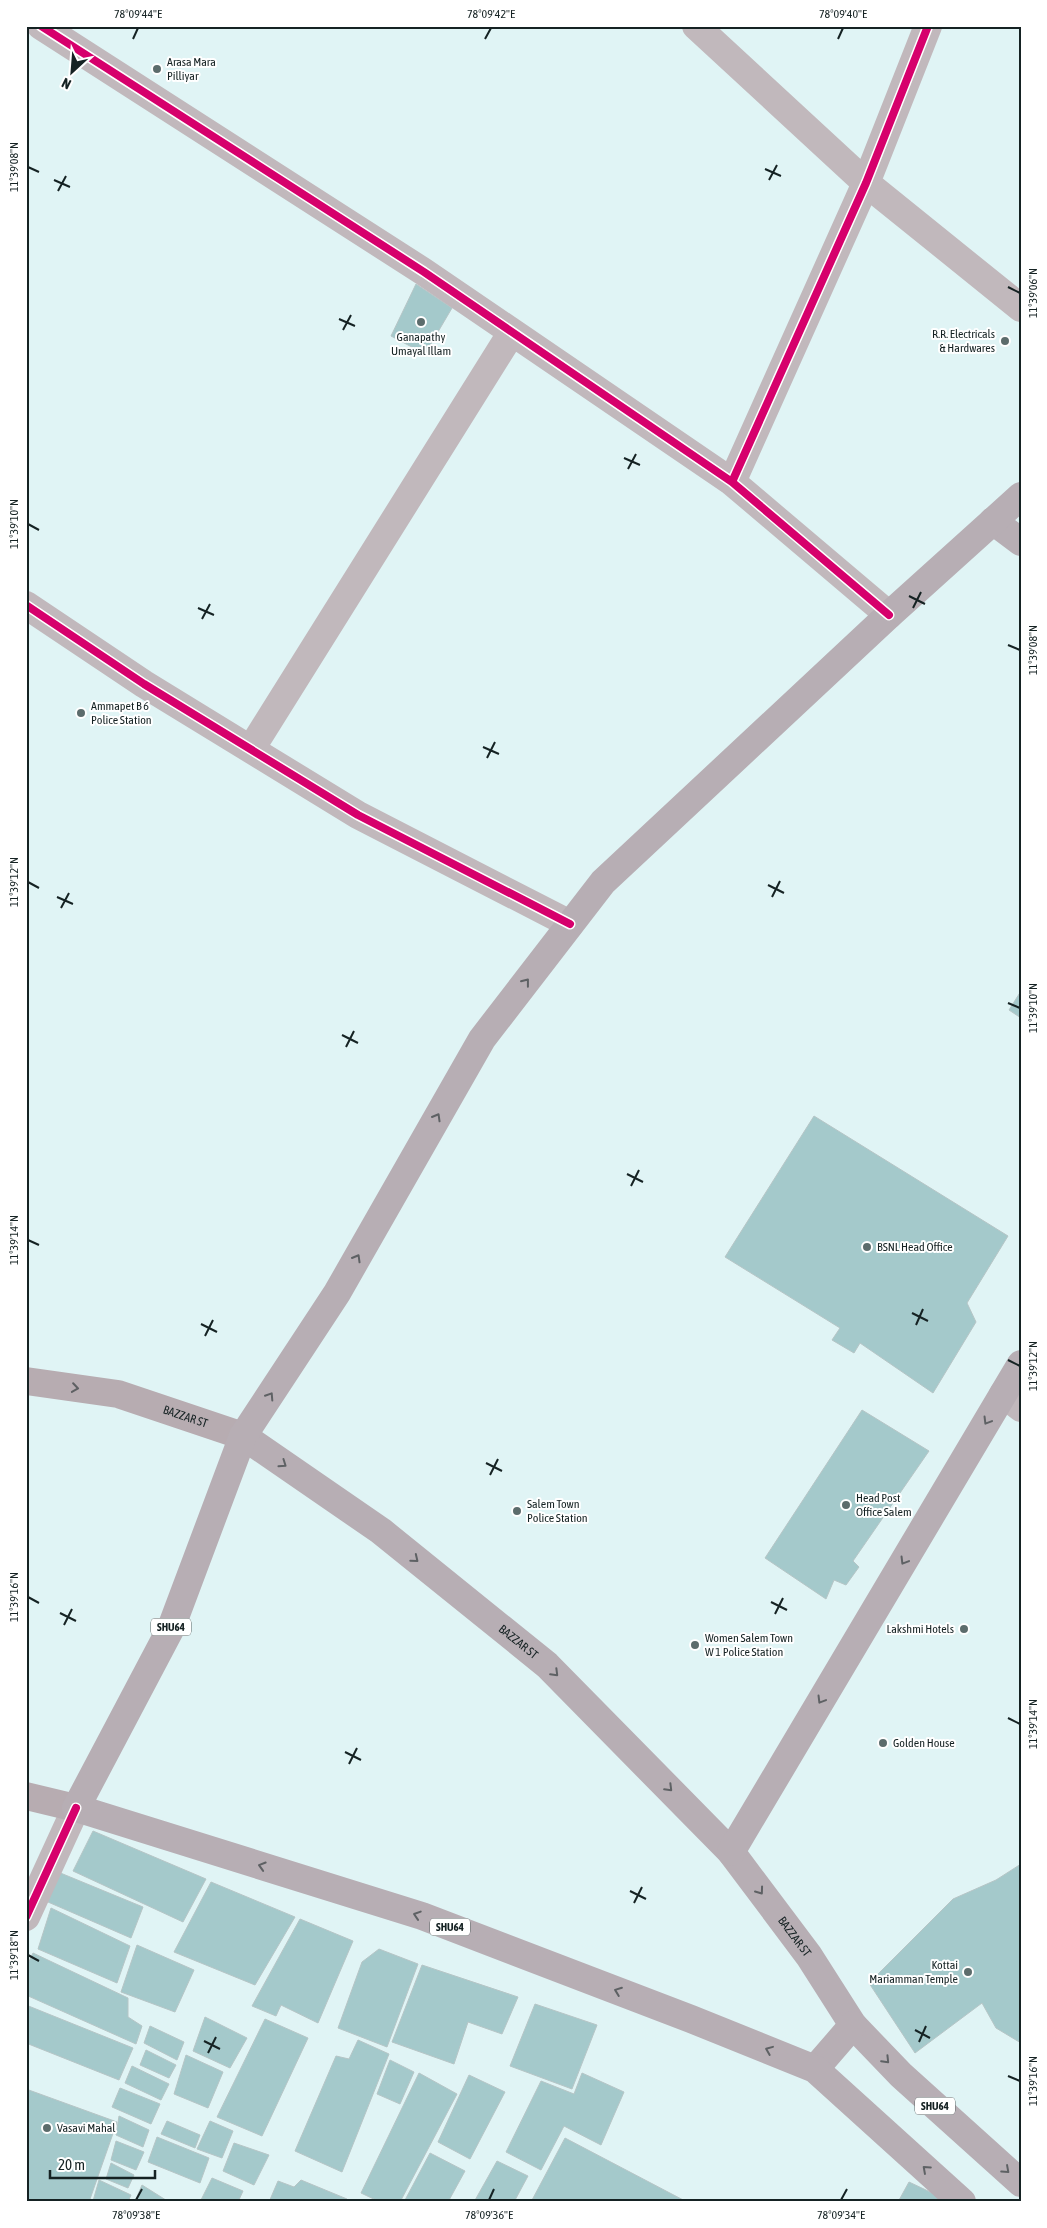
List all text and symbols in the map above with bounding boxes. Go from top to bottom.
text: 78°09'44"E [114,7,162,21]
text: 78°09'42"E [467,7,515,21]
text: 78°09'40"E [819,7,867,21]
north arrow [48,48,98,98]
place label: Arasa Mara Pilliyar [167,55,216,83]
marker: Arasa Mara Pilliyar [151,63,163,75]
text: N [59,75,74,93]
text: 11°39'08"N [7,142,21,192]
text: 11°39'06"N [1026,268,1040,318]
marker: Ganapathy Umayal Illam [415,316,427,328]
place label: R.R. Electricals & Hardwares [932,327,995,355]
place label: Ganapathy Umayal Illam [391,330,451,358]
marker: R.R. Electricals & Hardwares [999,335,1011,347]
text: 11°39'10"N [7,499,21,549]
text: 11°39'08"N [1026,625,1040,675]
place label: Ammapet B 6 Police Station [91,699,152,727]
marker: Ammapet B 6 Police Station [75,707,87,719]
text: 11°39'12"N [7,857,21,907]
one-way arrow [521,979,529,988]
text: 11°39'10"N [1026,983,1040,1033]
one-way arrow [431,1114,441,1123]
text: 11°39'14"N [7,1215,21,1265]
place label: BSNL Head Office [877,1240,953,1254]
marker: BSNL Head Office [861,1241,873,1253]
one-way arrow [350,1255,360,1264]
text: 11°39'12"N [1026,1341,1040,1391]
one-way arrow [70,1382,79,1392]
one-way arrow [264,1392,273,1401]
street label: BAZZAR ST [161,1403,210,1431]
one-way arrow [984,1415,994,1424]
one-way arrow [278,1458,287,1467]
place label: Head Post Office Salem [856,1491,912,1519]
place label: Salem Town Police Station [527,1497,588,1525]
marker: Head Post Office Salem [840,1499,852,1511]
marker: Salem Town Police Station [511,1505,523,1517]
one-way arrow [409,1553,418,1561]
one-way arrow [901,1555,911,1564]
text: 11°39'16"N [7,1572,21,1622]
road number: SHU64 [151,1618,191,1635]
street label: BAZZAR ST [496,1622,541,1662]
place label: Lakshmi Hotels [887,1622,954,1636]
marker: Lakshmi Hotels [958,1623,970,1635]
place label: Women Salem Town W 1 Police Station [705,1631,793,1659]
marker: Women Salem Town W 1 Police Station [689,1639,701,1651]
one-way arrow [549,1667,558,1676]
one-way arrow [818,1695,828,1704]
text: 11°39'14"N [1026,1699,1040,1749]
place label: Golden House [893,1736,955,1750]
marker: Golden House [877,1737,889,1749]
one-way arrow [663,1782,672,1791]
one-way arrow [258,1862,267,1872]
one-way arrow [754,1885,763,1895]
one-way arrow [413,1911,422,1921]
street label: BAZZAR ST [775,1914,814,1960]
road number: SHU64 [430,1918,470,1935]
text: 11°39'18"N [7,1930,21,1980]
place label: Kottai Mariamman Temple [869,1958,958,1986]
marker: Kottai Mariamman Temple [962,1966,974,1978]
one-way arrow [614,1987,623,1997]
one-way arrow [766,2046,774,2056]
one-way arrow [880,2054,889,2063]
text: 11°39'16"N [1026,2056,1040,2106]
road number: SHU64 [915,2098,955,2114]
place label: Vasavi Mahal [57,2121,116,2135]
marker: Vasavi Mahal [41,2122,53,2134]
scale bar [50,2148,155,2180]
text: 20 m [58,2156,85,2173]
one-way arrow [1001,2164,1010,2173]
one-way arrow [922,2166,931,2175]
text: 78°09'38"E [112,2208,160,2222]
text: 78°09'36"E [465,2208,513,2222]
text: 78°09'34"E [817,2208,865,2222]

